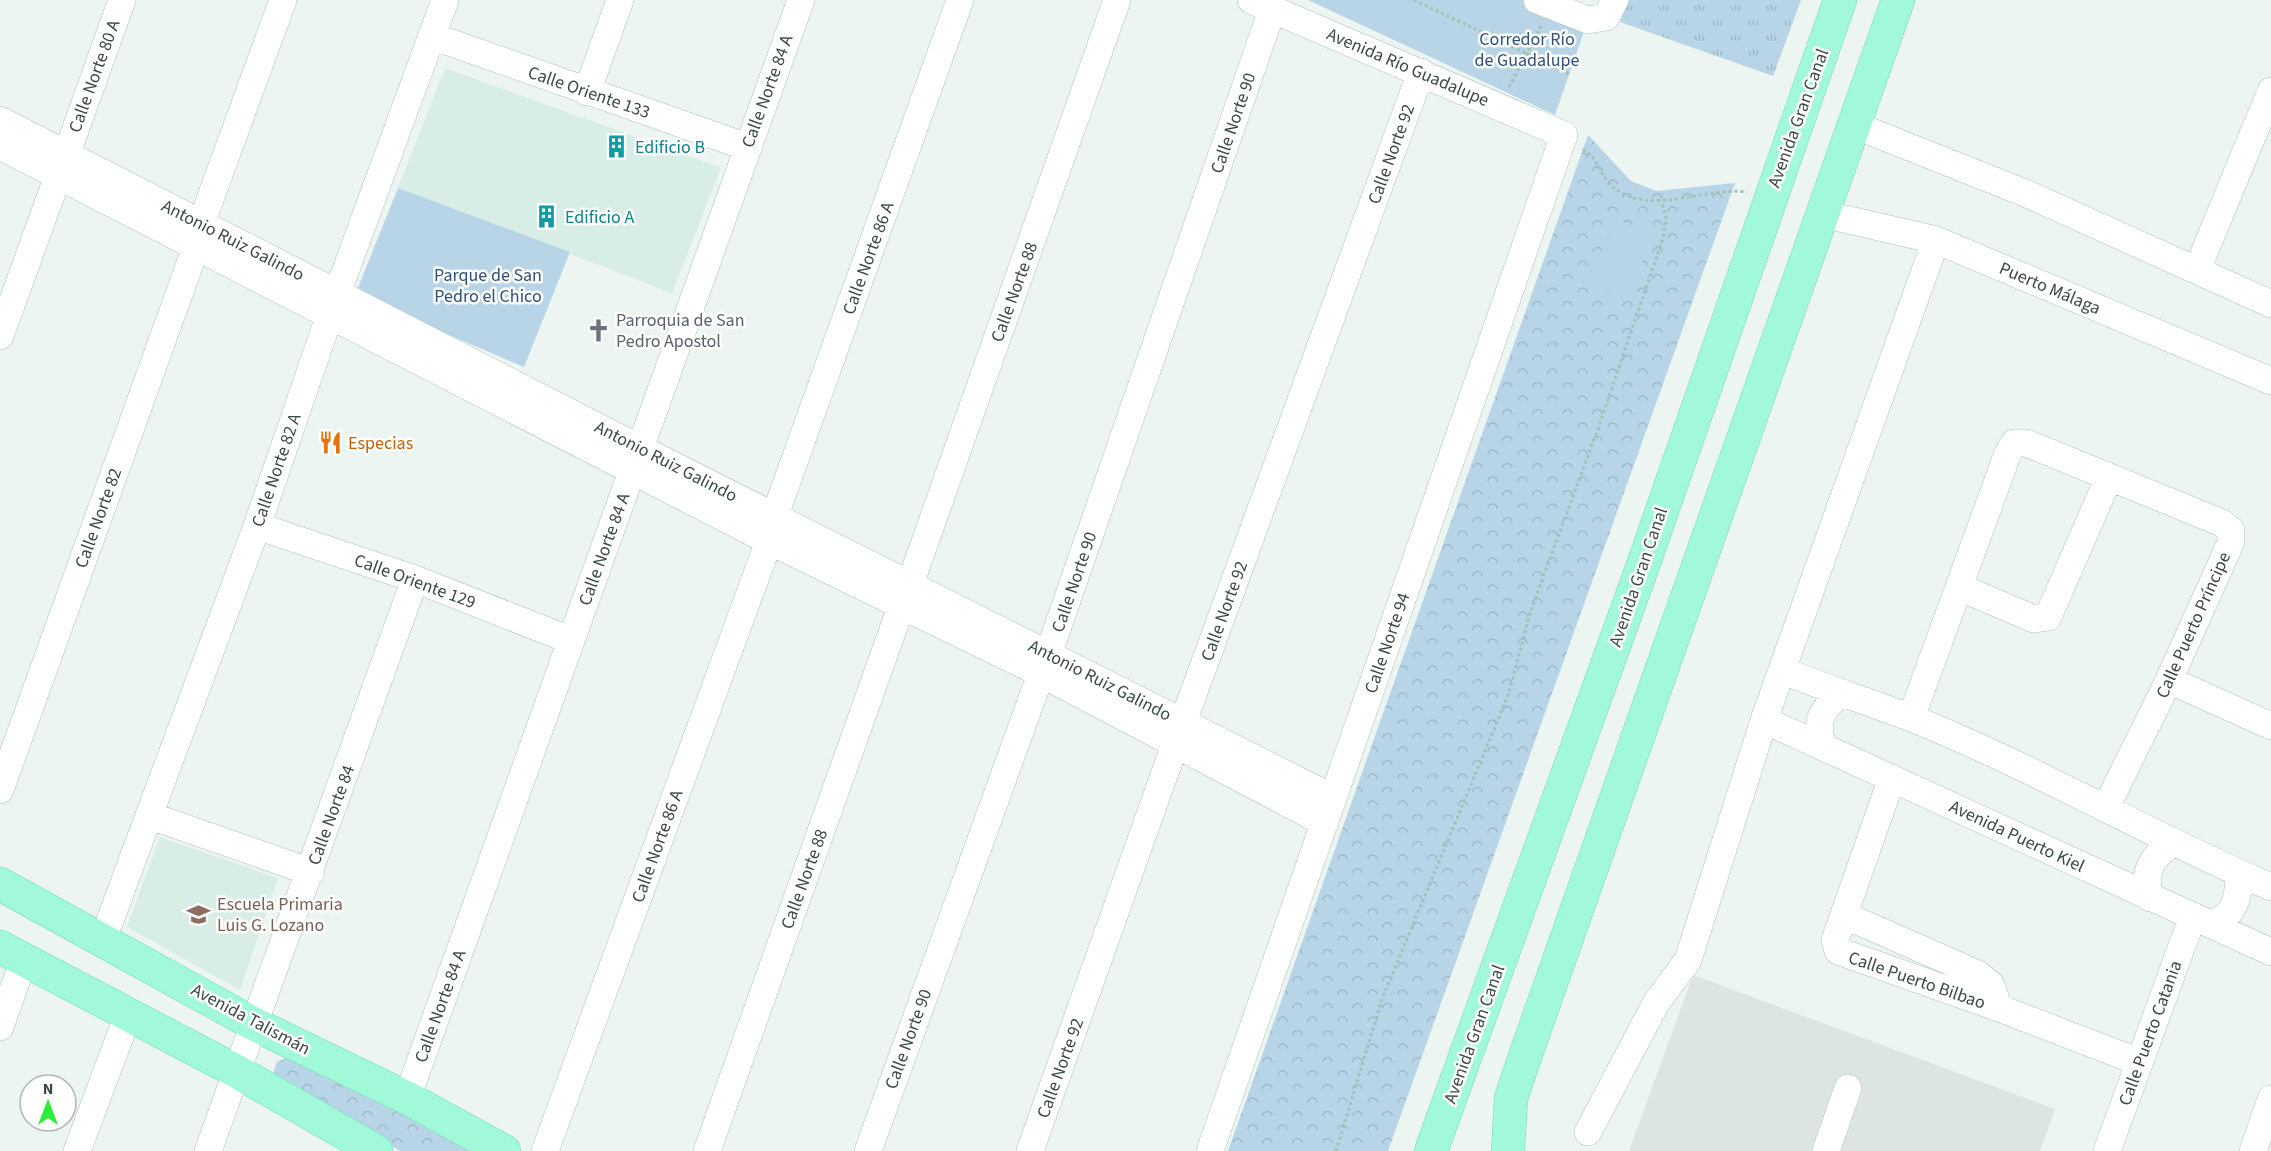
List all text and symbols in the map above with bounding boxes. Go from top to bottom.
street label: Calle Norte 80 A [62,16,127,136]
street label: Avenida Río Guadalupe [1323,22,1493,113]
park label: Corredor Río de Guadalupe [1475,27,1579,73]
street label: Calle Norte 84 A [735,31,800,151]
street label: Avenida Gran Canal [1762,45,1835,191]
street label: Calle Oriente 133 [524,60,653,125]
street label: Calle Norte 90 [1205,69,1262,177]
street label: Calle Norte 92 [1362,101,1421,208]
building icon: Edificio B [604,134,630,160]
place label: Edificio B [635,135,705,160]
street label: Antonio Ruiz Galindo [157,194,309,287]
street label: Calle Norte 86 A [836,198,901,318]
building icon: Edificio A [534,204,560,230]
place label: Edificio A [565,205,634,230]
street label: Calle Norte 88 [985,239,1044,346]
street label: Puerto Málaga [1995,256,2104,321]
park label: Parque de San Pedro el Chico [434,263,542,309]
place label: Parroquia de San Pedro Apostol [616,308,745,354]
church icon: Parroquia de San Pedro Apostol [585,317,611,343]
street label: Calle Norte 82 A [245,410,308,530]
street label: Antonio Ruiz Galindo [590,415,742,508]
restaurant icon: Especias [317,430,343,456]
place label: Especias [348,431,413,456]
street label: Calle Norte 82 [69,465,128,572]
street label: Calle Norte 84 A [572,489,637,609]
street label: Avenida Gran Canal [1603,504,1674,650]
street label: Calle Norte 90 [1046,528,1103,636]
street label: Calle Oriente 129 [351,548,479,615]
street label: Calle Puerto Príncipe [2150,548,2237,702]
street label: Calle Norte 92 [1195,558,1254,665]
street label: Calle Norte 94 [1359,589,1416,697]
street label: Antonio Ruiz Galindo [1024,634,1176,727]
street label: Calle Norte 84 [302,762,361,869]
street label: Calle Norte 86 A [625,786,690,906]
street label: Avenida Puerto Kiel [1945,794,2088,879]
street label: Calle Norte 88 [775,826,834,933]
place label: Escuela Primaria Luis G. Lozano [217,892,343,938]
school or university icon: Escuela Primaria Luis G. Lozano [186,901,212,927]
street label: Calle Puerto Bilbao [1845,945,1989,1016]
street label: Calle Norte 84 A [408,946,473,1066]
street label: Calle Puerto Catania [2113,957,2188,1109]
street label: Avenida Gran Canal [1438,961,1511,1107]
street label: Avenida Talismán [187,977,315,1061]
street label: Calle Norte 90 [879,986,938,1093]
street label: Calle Norte 92 [1031,1015,1090,1122]
north arrow [18,1073,78,1133]
text: N [43,1078,53,1100]

